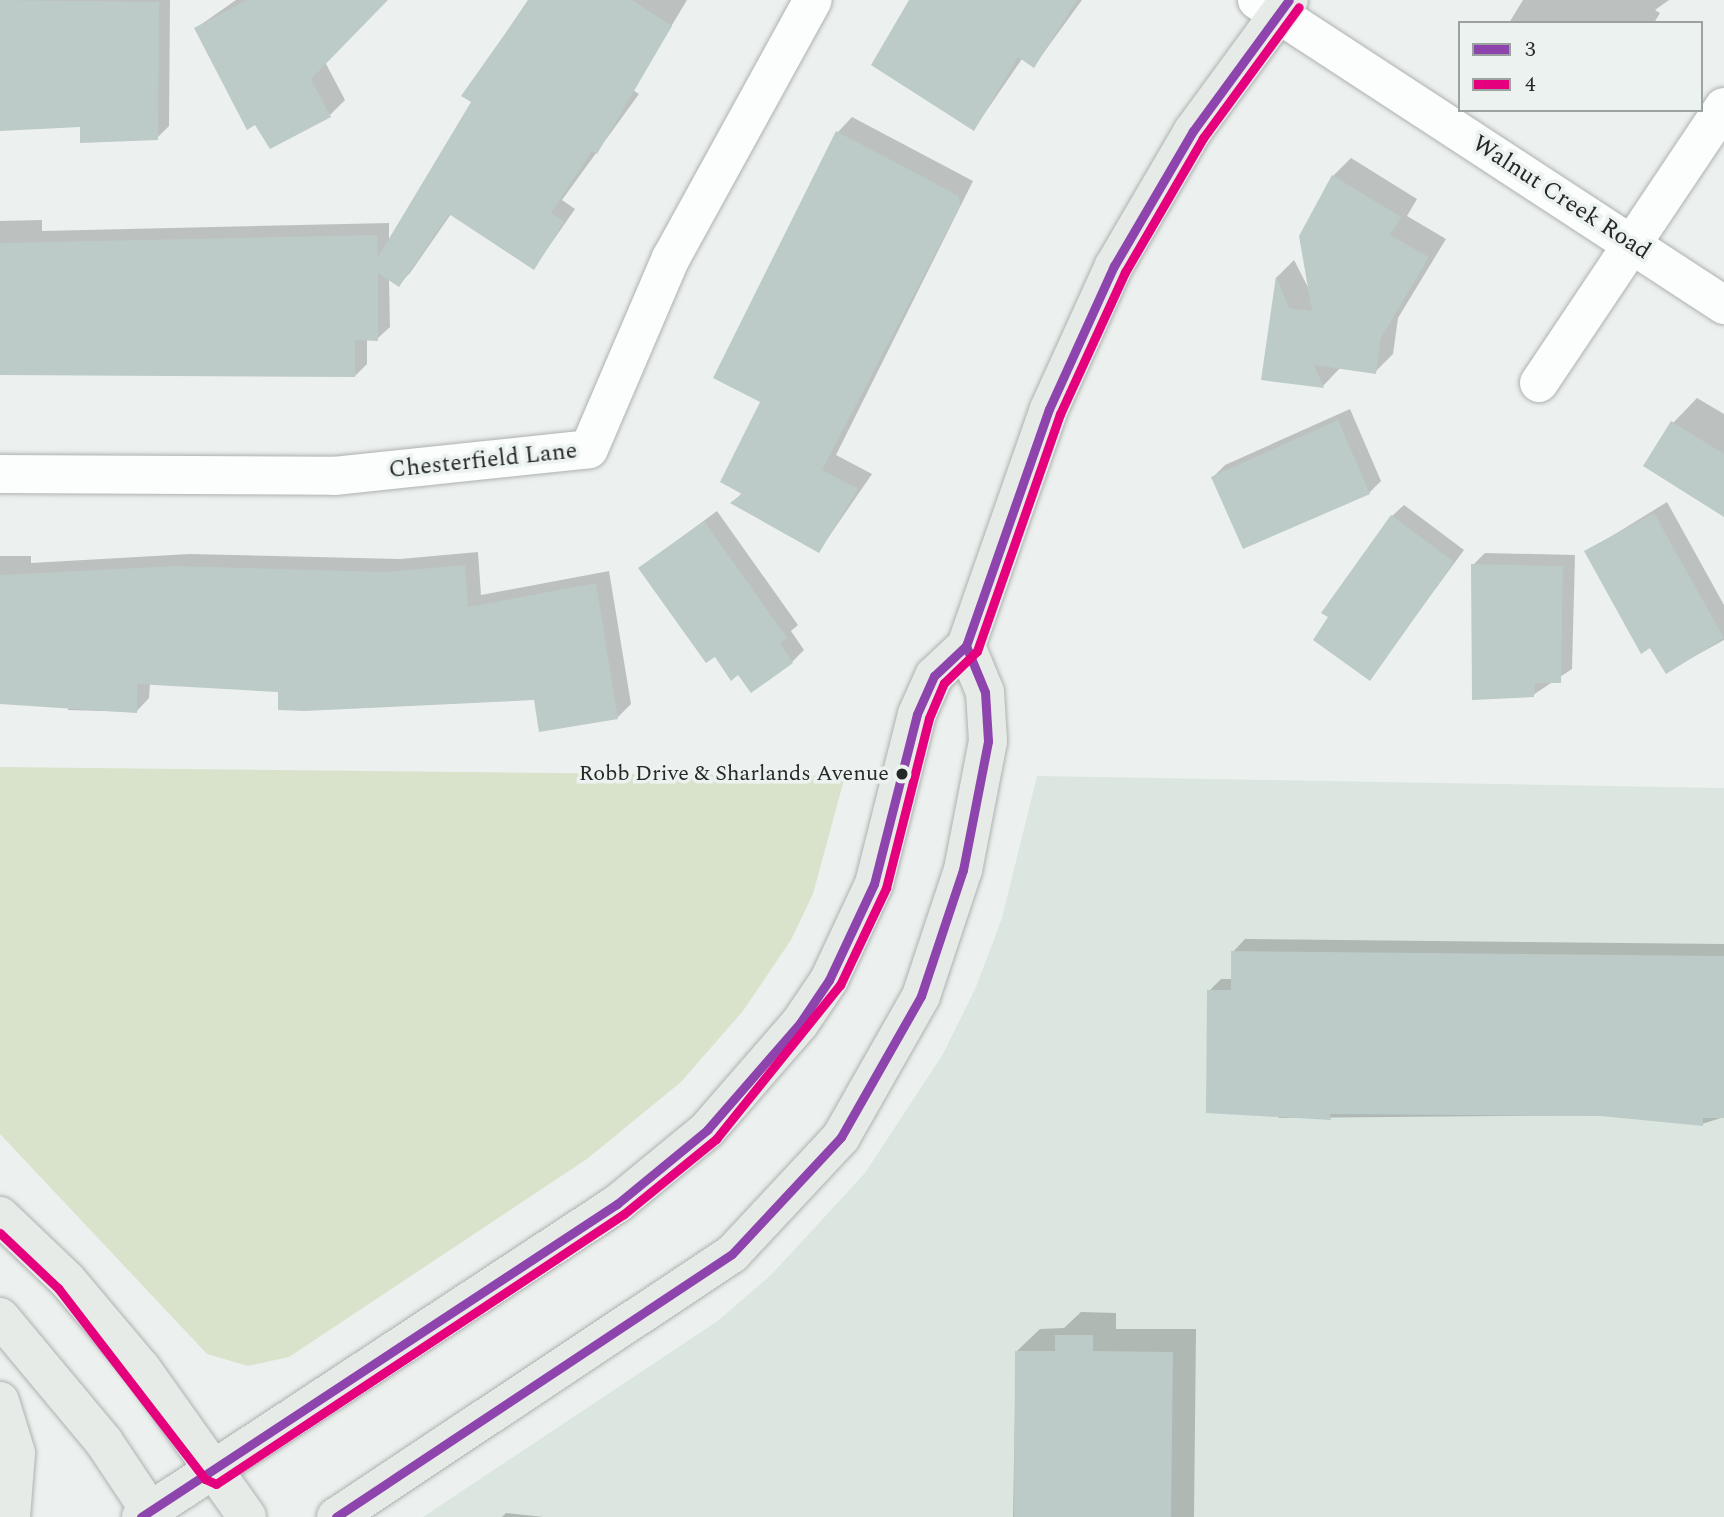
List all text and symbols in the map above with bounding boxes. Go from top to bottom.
legend [1458,21,1703,112]
text: 3 [1525,34,1536,66]
text: 4 [1525,69,1536,101]
street label: Walnut Creek Road [1466,129,1656,267]
street label: Chesterfield Lane [387,437,579,485]
place label: Robb Drive & Sharlands Avenue [579,761,889,787]
marker: Robb Drive & Sharlands Avenue [895,767,909,781]

